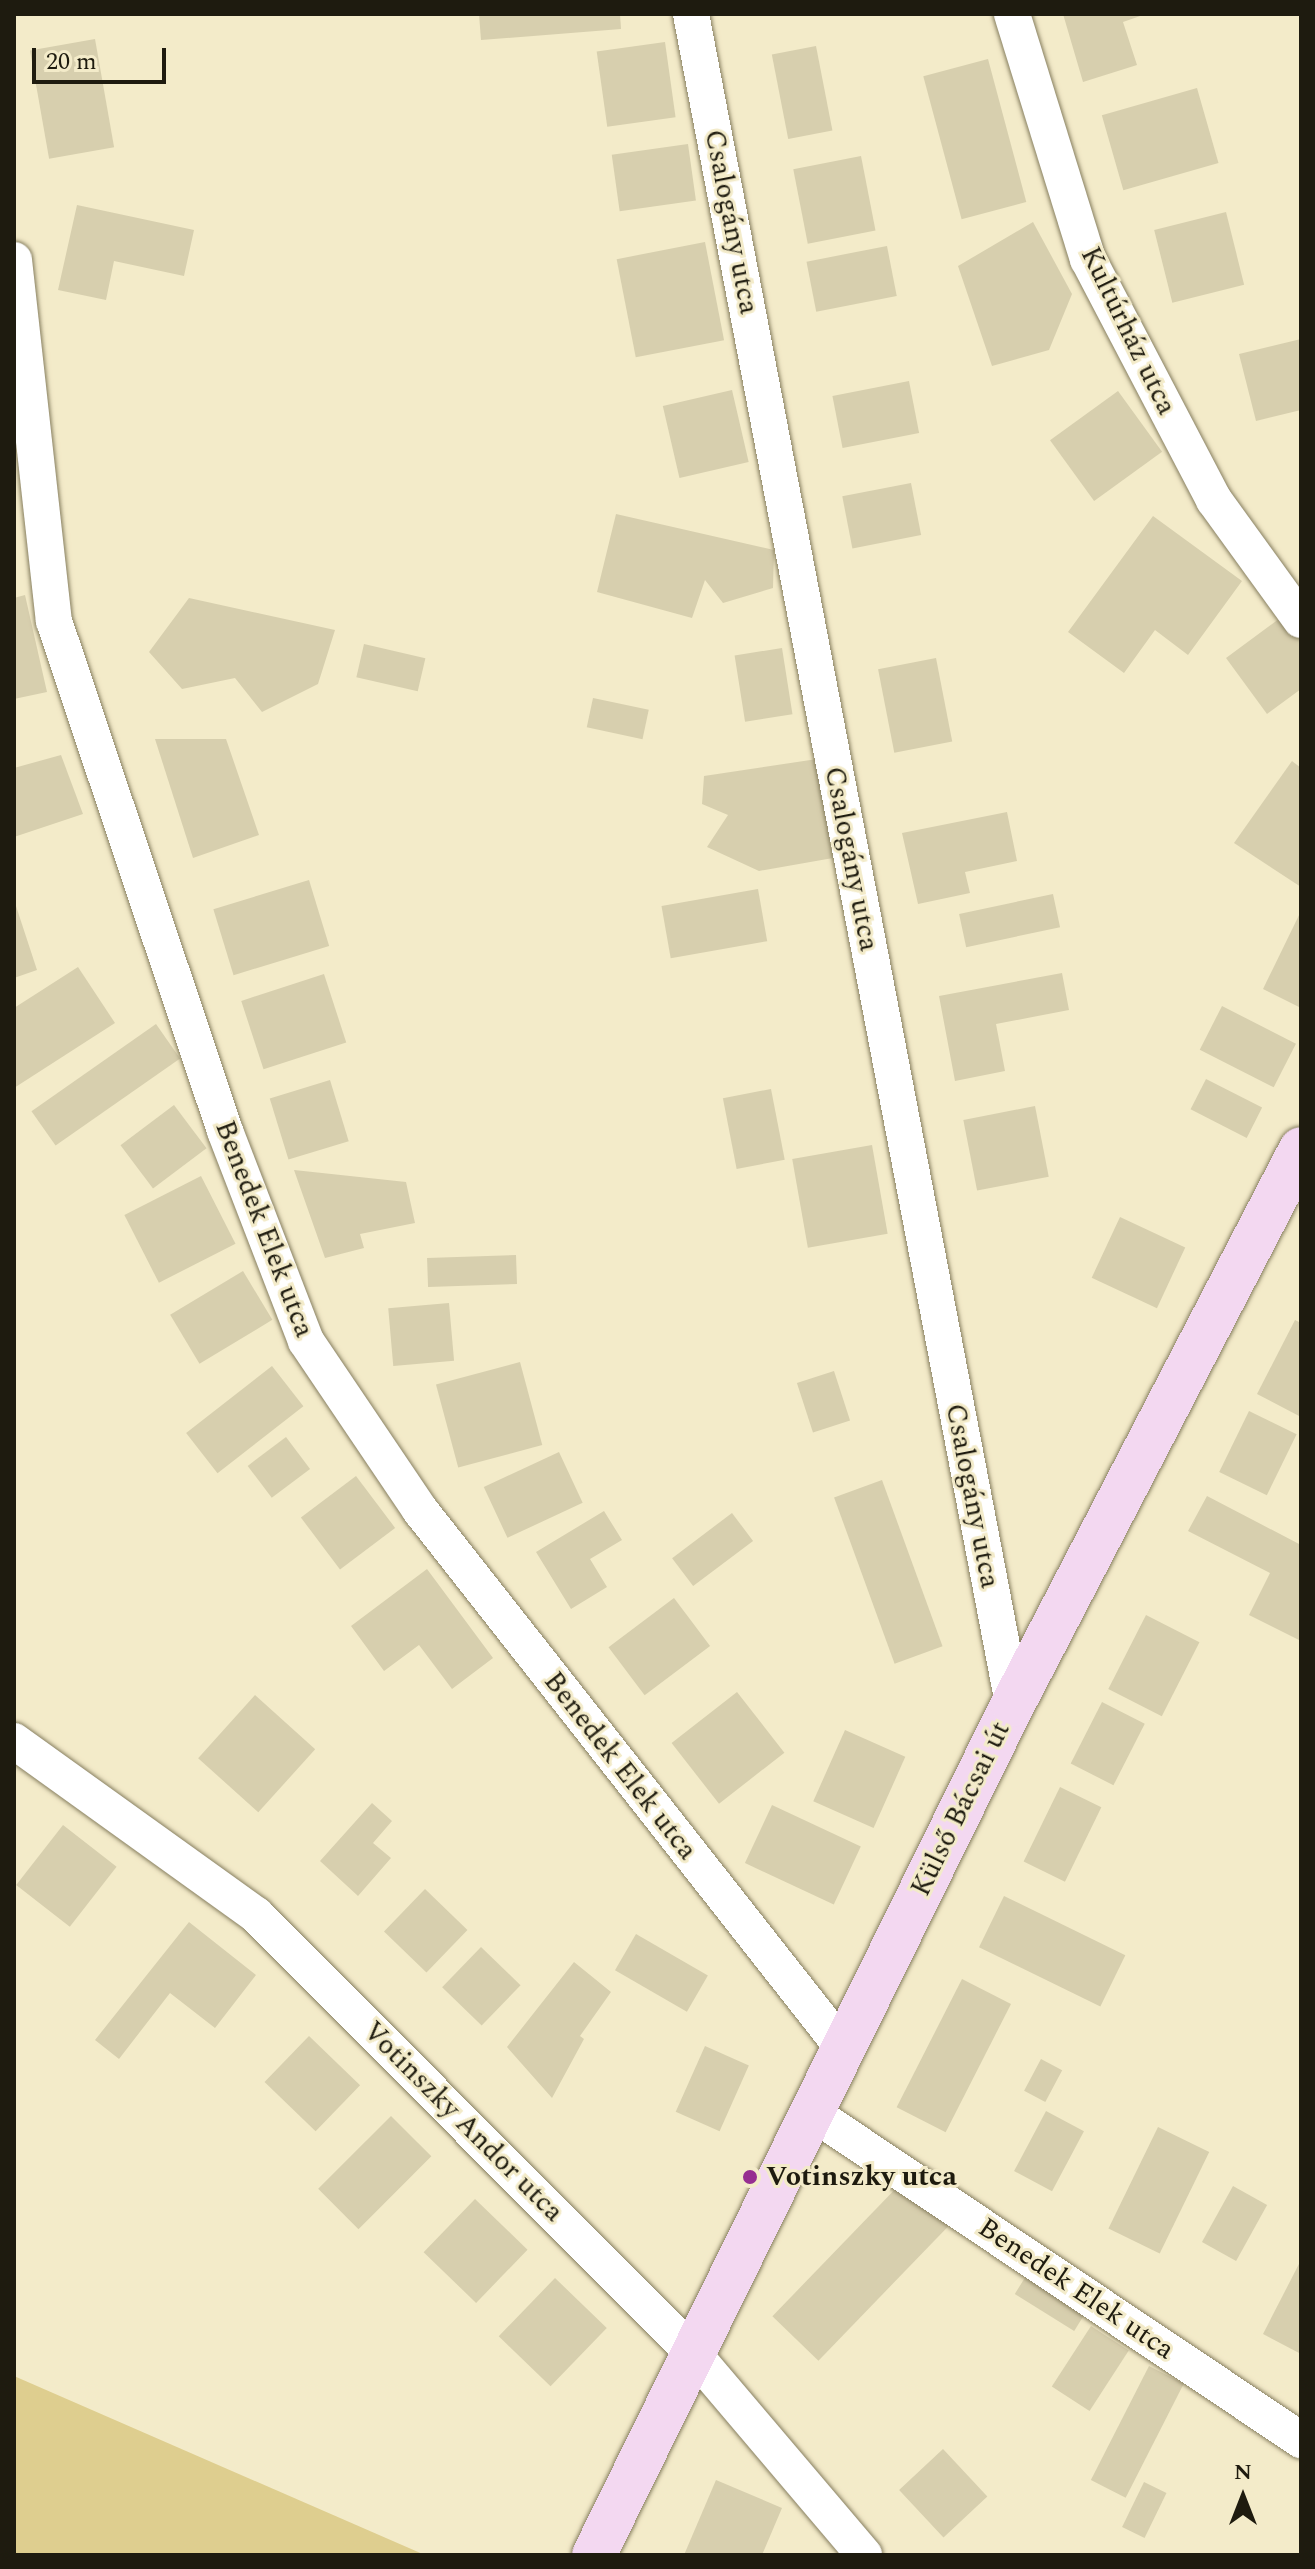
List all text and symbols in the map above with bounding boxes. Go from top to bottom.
scale bar [36,32,170,82]
text: 20 m [46,44,97,80]
street label: Csalogány utca [697,127,765,317]
street label: Kultúrház utca [1073,242,1183,420]
street label: Csalogány utca [817,764,885,954]
street label: Benedek Elek utca [207,1116,321,1342]
street label: Csalogány utca [938,1401,1006,1591]
street label: Benedek Elek utca [536,1665,704,1867]
street label: Külső Bácsai út [904,1716,1018,1902]
street label: Votinszky Andor utca [356,2015,570,2229]
place label: Votinszky utca [766,2160,957,2194]
marker: Votinszky utca [741,2168,759,2186]
street label: Benedek Elek utca [972,2211,1180,2367]
text: N [1234,2456,1252,2489]
north arrow [1203,2457,1283,2537]

